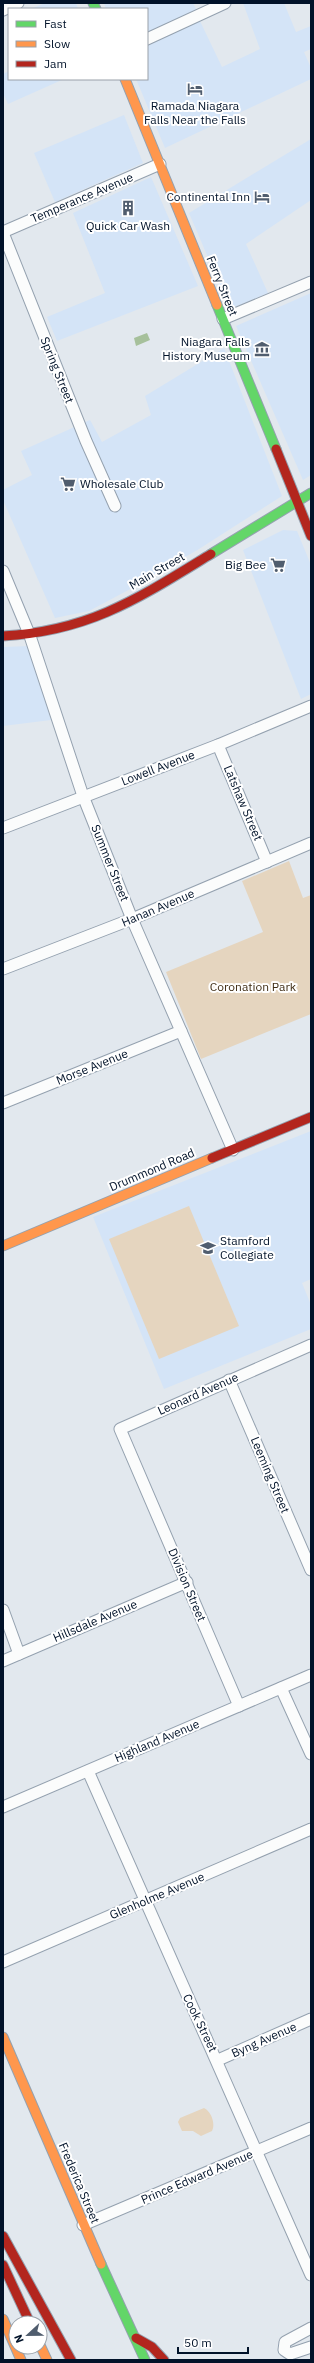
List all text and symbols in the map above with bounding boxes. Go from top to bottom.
legend [8,8,148,80]
text: Fast [44,16,67,31]
text: Slow [44,36,70,51]
text: Jam [44,56,67,71]
hotel icon: Ramada Niagara Falls Near the Falls [186,80,204,98]
place label: Ramada Niagara Falls Near the Falls [144,98,246,127]
street label: Temperance Avenue [28,169,136,226]
hotel icon: Continental Inn [253,188,271,206]
place label: Continental Inn [166,189,250,204]
building icon: Quick Car Wash [119,199,137,217]
place label: Quick Car Wash [86,218,170,233]
street label: Ferry Street [204,253,241,318]
street label: Spring Street [37,334,78,405]
place label: Niagara Falls History Museum [162,334,250,363]
museum icon: Niagara Falls History Museum [253,340,271,358]
supermarket icon: Wholesale Club [59,475,77,493]
place label: Wholesale Club [80,476,164,491]
street label: Main Street [126,549,187,592]
supermarket icon: Big Bee [269,556,287,574]
place label: Big Bee [225,557,266,572]
street label: Lowell Avenue [119,746,197,788]
street label: Latshaw Street [221,763,266,843]
street label: Summer Street [88,822,133,903]
street label: Hanan Avenue [119,885,197,930]
park label: Coronation Park [210,979,297,994]
street label: Morse Avenue [54,1045,130,1088]
street label: Drummond Road [107,1145,197,1194]
place label: Stamford Collegiate [220,1233,274,1262]
school or university icon: Stamford Collegiate [199,1239,217,1257]
street label: Leonard Avenue [155,1369,241,1418]
street label: Leeming Street [248,1434,293,1515]
street label: Division Street [165,1546,210,1624]
street label: Hillsdale Avenue [50,1596,139,1645]
street label: Highland Avenue [112,1716,202,1765]
street label: Glenholme Avenue [107,1869,207,1922]
street label: Cook Street [180,1991,221,2054]
street label: Byng Avenue [229,2018,299,2061]
street label: Frederica Street [56,2140,103,2226]
street label: Prince Edward Avenue [139,2146,255,2207]
north arrow [8,2315,48,2355]
scale bar [178,2329,248,2355]
text: N [11,2332,27,2345]
text: 50 m [184,2335,212,2350]

